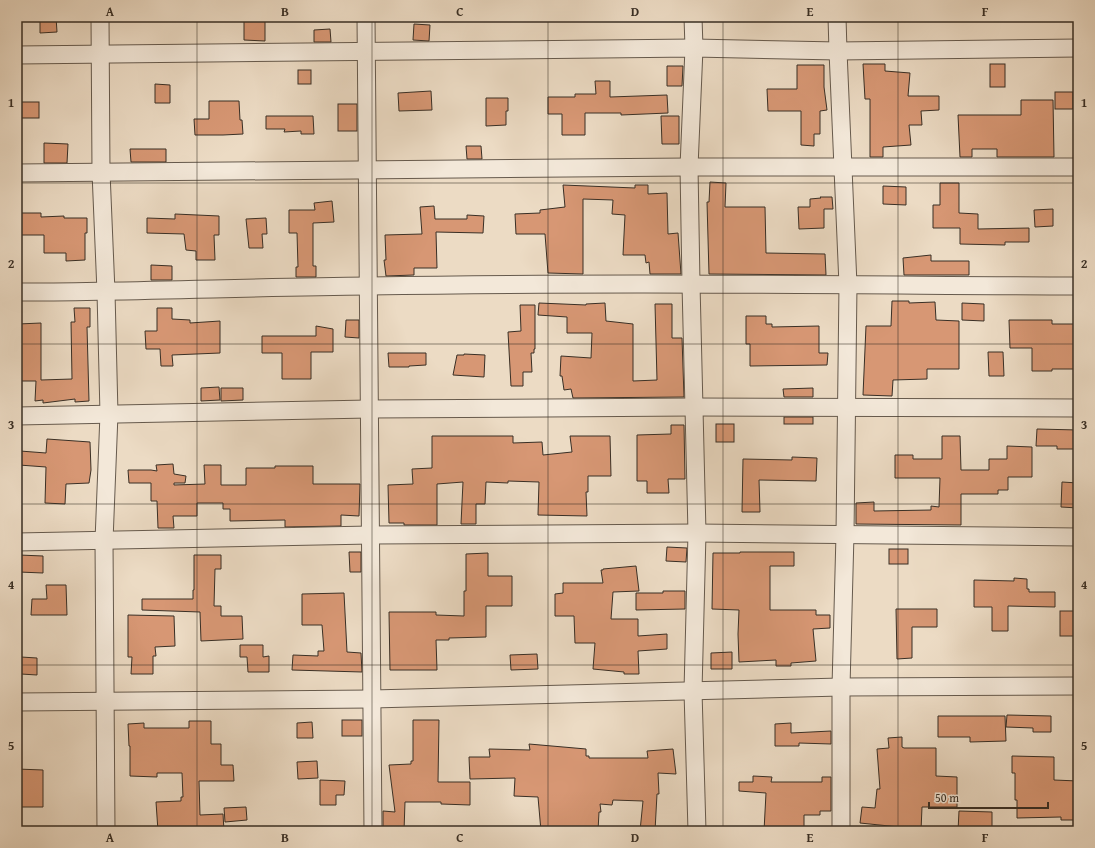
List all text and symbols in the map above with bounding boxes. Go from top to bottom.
text: A [106,2,115,21]
text: B [281,2,289,21]
text: C [456,2,464,21]
text: D [631,2,639,21]
text: E [807,2,814,21]
text: F [982,2,989,21]
text: 1 [8,93,14,112]
text: 1 [1081,93,1087,112]
text: 2 [8,254,15,273]
text: 2 [1081,254,1088,273]
text: 3 [8,415,14,434]
text: 3 [1081,415,1087,434]
text: 4 [8,575,15,594]
text: 4 [1081,575,1088,594]
text: 5 [8,736,15,755]
text: 5 [1081,736,1088,755]
scale bar [929,784,1048,810]
text: 50 m [935,789,959,806]
text: A [106,828,115,847]
text: B [281,828,289,847]
text: C [456,828,464,847]
text: D [631,828,639,847]
text: E [807,828,814,847]
text: F [982,828,989,847]

